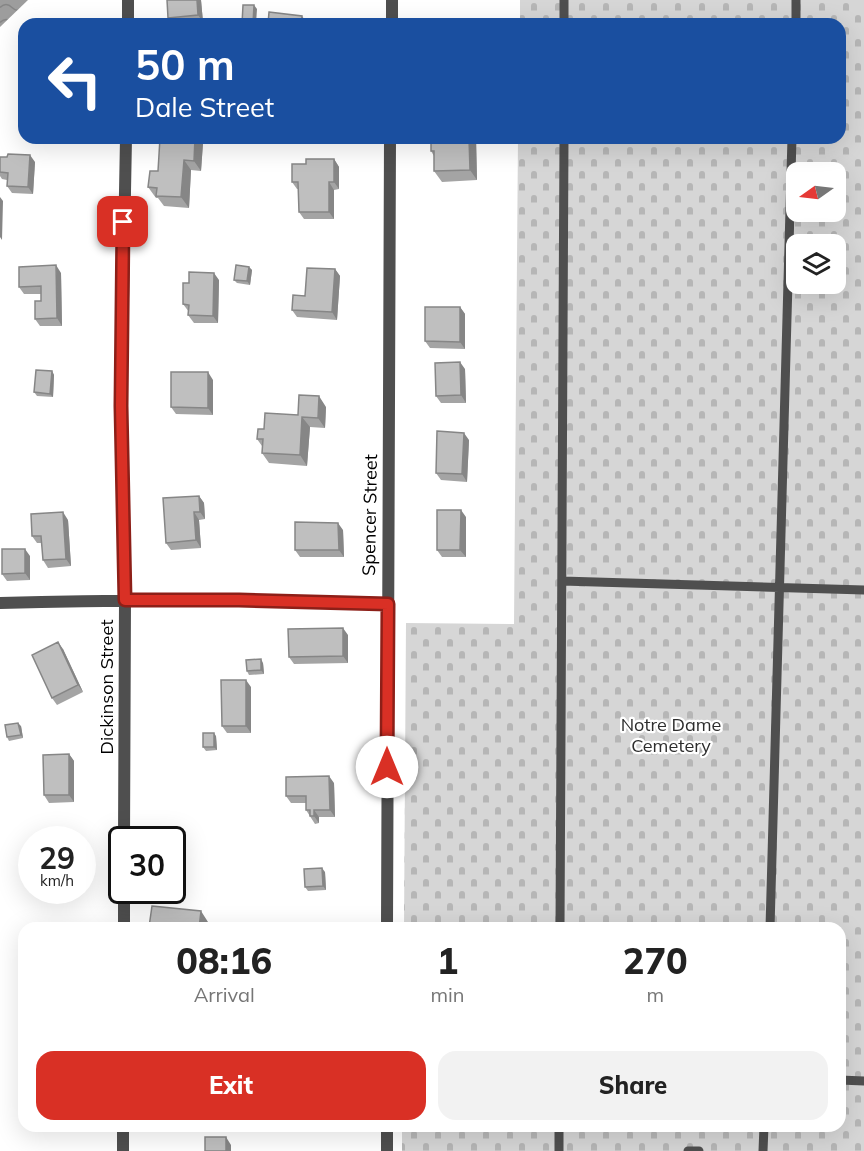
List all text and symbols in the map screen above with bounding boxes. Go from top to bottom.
text: 50 m [135,38,235,91]
icon: left [36,42,114,120]
text: Dale Street [135,90,274,124]
north arrow [786,162,846,222]
map controls [786,162,846,294]
pin [97,196,148,247]
icon: arrive [106,205,139,238]
button: layers [786,234,846,294]
street label: Spencer Street [357,454,382,576]
street label: Dickinson Street [95,620,118,754]
park label: Notre Dame Cemetery [621,713,721,757]
position arrow [355,735,419,799]
speed limit sign: 30 [108,826,186,904]
text: 29 [39,839,75,877]
text: km/h [40,871,74,890]
text: 08:16 [176,938,272,983]
text: 1 [437,938,458,983]
text: 270 [623,938,688,983]
text: Arrival [194,982,255,1007]
text: min [430,982,465,1007]
text: m [646,982,664,1007]
button: Exit [36,1051,426,1120]
button: Share [438,1051,828,1120]

